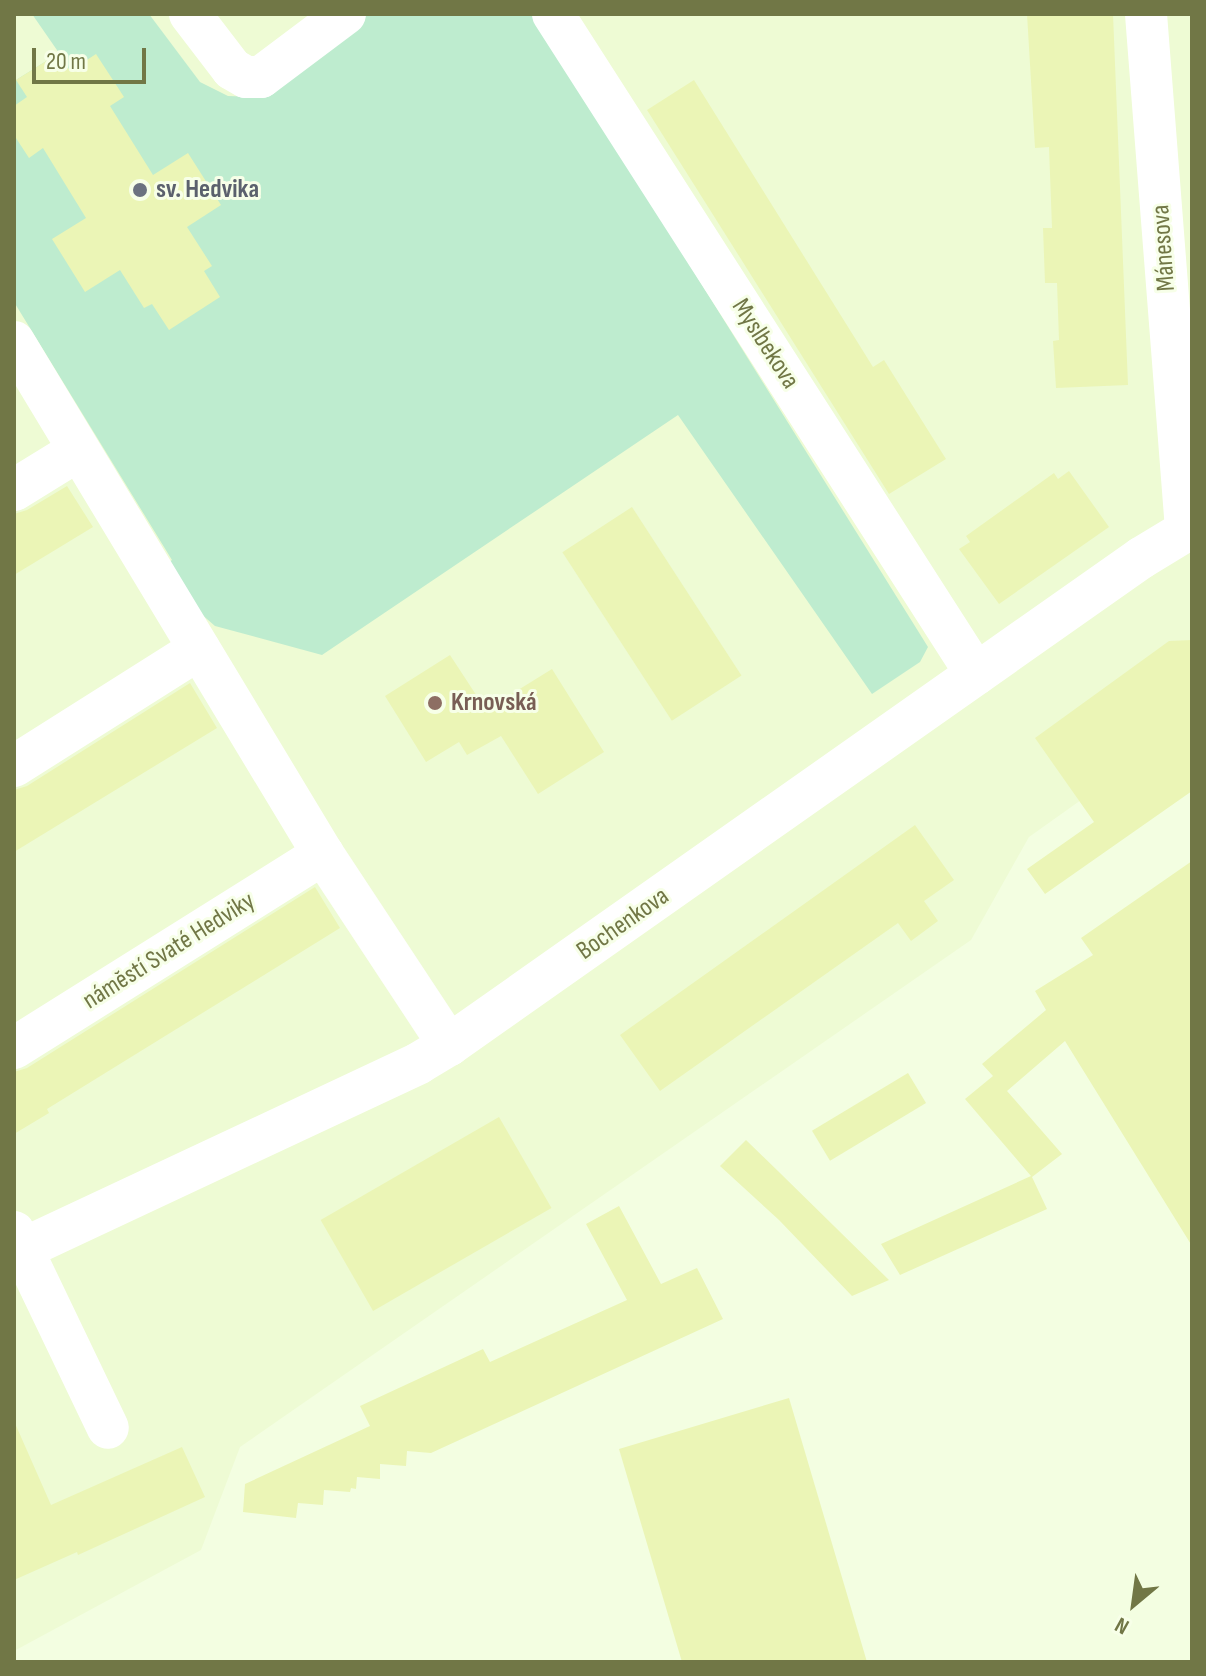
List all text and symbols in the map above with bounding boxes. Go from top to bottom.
scale bar [36,32,150,82]
text: 20 m [46,47,86,76]
place label: sv. Hedvika [156,174,259,206]
marker: sv. Hedvika [131,181,149,199]
street label: Mánesova [1145,204,1183,292]
street label: Myslbekova [725,293,805,395]
place label: Krnovská [451,687,537,719]
marker: Krnovská [426,694,444,712]
street label: Bochenkova [571,881,675,967]
street label: náměstí Svaté Hedviky [77,886,261,1016]
north arrow [1094,1564,1174,1644]
text: N [1110,1611,1134,1640]

